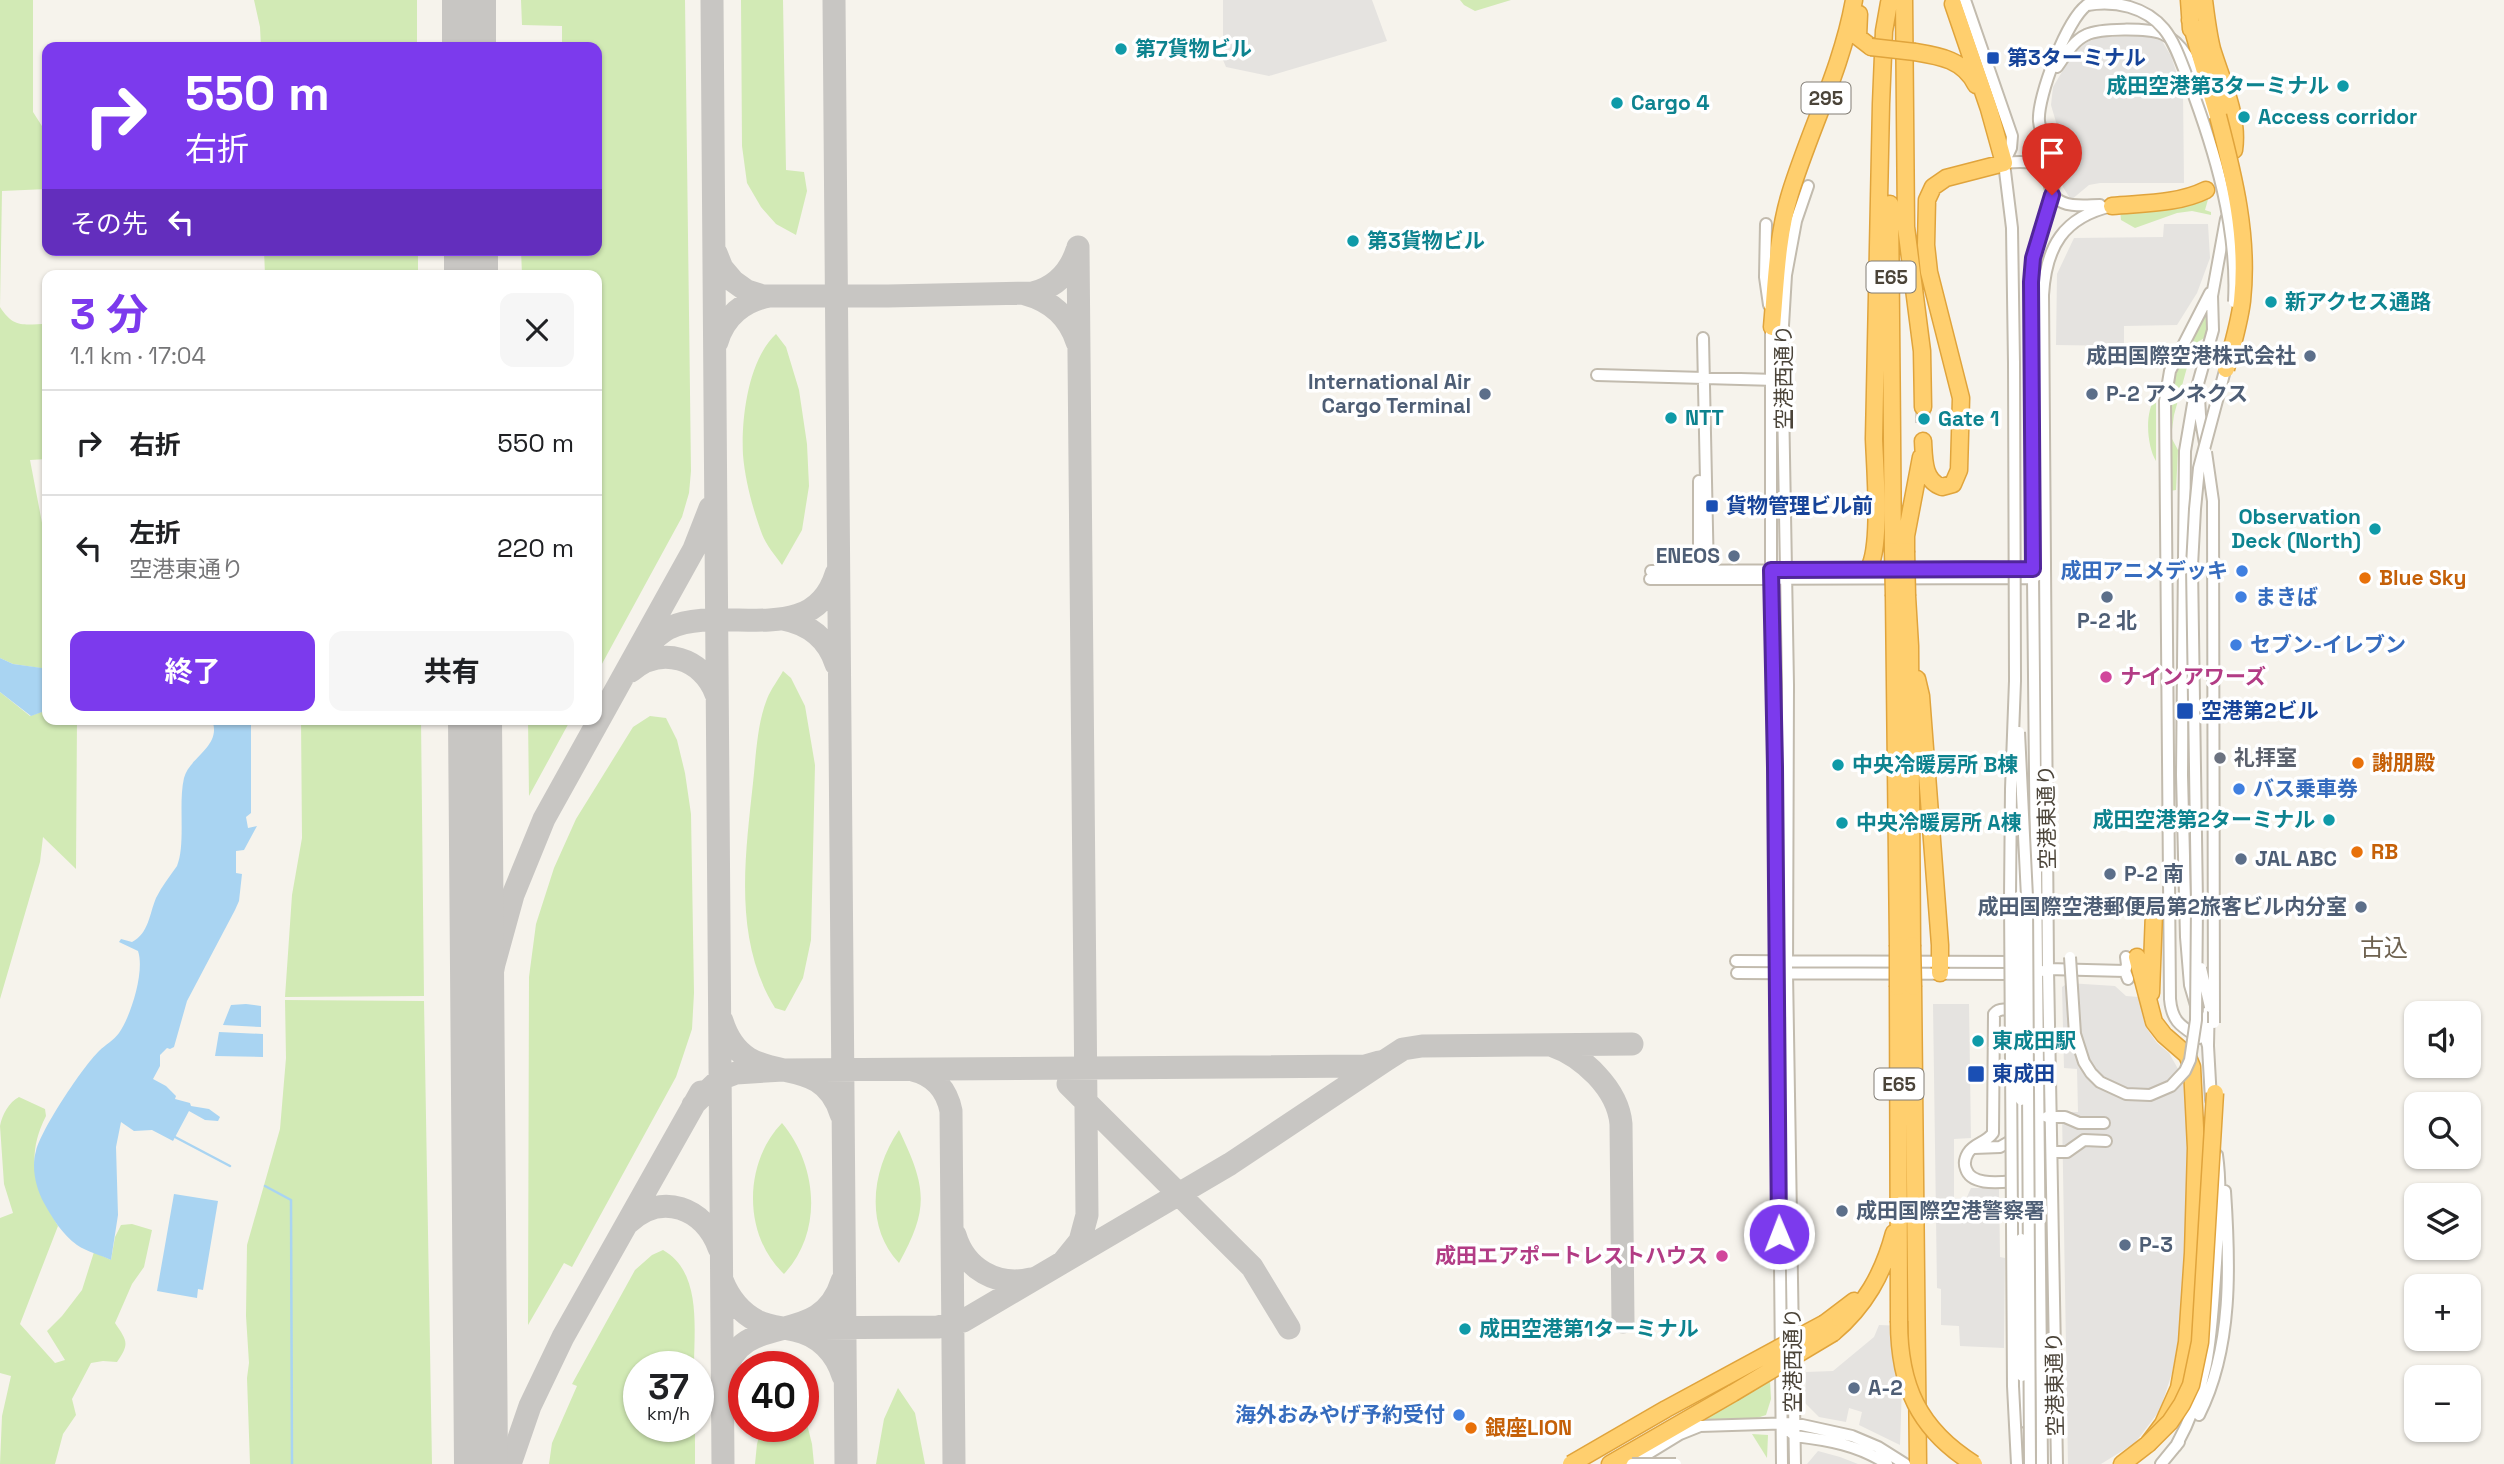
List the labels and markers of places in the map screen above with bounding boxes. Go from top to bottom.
place label: 第7貨物ビル [1135,35,1252,62]
marker: 第7貨物ビル [1113,41,1129,57]
place label: 第3ターミナル [2007,44,2146,71]
marker: 第3ターミナル [1985,50,2001,66]
place label: 成田空港第3ターミナル [2106,72,2329,99]
marker: 成田空港第3ターミナル [2335,78,2351,94]
place label: Cargo 4 [1631,89,1710,116]
marker: Cargo 4 [1609,95,1625,111]
place label: Access corridor [2258,103,2417,130]
marker: Access corridor [2236,109,2252,125]
pin [2022,123,2082,195]
place label: 第3貨物ビル [1367,227,1485,254]
marker: 第3貨物ビル [1345,233,1361,249]
place label: 新アクセス通路 [2285,288,2431,315]
marker: 新アクセス通路 [2263,294,2279,310]
place label: 成田国際空港株式会社 [2086,342,2296,369]
marker: 成田国際空港株式会社 [2302,348,2318,364]
place label: International Air Cargo Terminal [1308,368,1471,419]
place label: P-2 アンネクス [2106,380,2248,407]
marker: International Air Cargo Terminal [1477,386,1493,402]
marker: P-2 アンネクス [2084,386,2100,402]
place label: NTT [1685,404,1724,431]
place label: Gate 1 [1938,405,1999,432]
marker: NTT [1663,410,1679,426]
marker: Gate 1 [1916,411,1932,427]
place label: 貨物管理ビル前 [1726,492,1873,519]
marker: 貨物管理ビル前 [1704,498,1720,514]
place label: Observation Deck (North) [2231,503,2361,554]
marker: Observation Deck (North) [2367,521,2383,537]
place label: ENEOS [1656,542,1720,569]
marker: ENEOS [1726,548,1742,564]
place label: 成田アニメデッキ [2060,557,2228,584]
marker: 成田アニメデッキ [2234,563,2250,579]
place label: Blue Sky [2379,564,2466,591]
marker: Blue Sky [2357,570,2373,586]
place label: まきば [2255,583,2318,610]
marker: P-2 北 [2099,589,2115,605]
marker: まきば [2233,589,2249,605]
place label: P-2 北 [2077,607,2137,634]
place label: セブン-イレブン [2250,631,2406,658]
marker: セブン-イレブン [2228,637,2244,653]
place label: ナインアワーズ [2120,663,2266,690]
marker: ナインアワーズ [2098,669,2114,685]
place label: 空港第2ビル [2201,697,2318,724]
marker: 空港第2ビル [2175,701,2195,721]
place label: 礼拝室 [2234,744,2297,771]
place label: 謝朋殿 [2372,749,2435,776]
marker: 礼拝室 [2212,750,2228,766]
place label: 中央冷暖房所 B棟 [1852,751,2018,778]
marker: 謝朋殿 [2350,755,2366,771]
marker: 中央冷暖房所 B棟 [1830,757,1846,773]
place label: バス乗車券 [2253,775,2358,802]
marker: バス乗車券 [2231,781,2247,797]
place label: 成田空港第2ターミナル [2093,806,2315,833]
place label: 中央冷暖房所 A棟 [1856,809,2022,836]
marker: 成田空港第2ターミナル [2321,812,2337,828]
marker: 中央冷暖房所 A棟 [1834,815,1850,831]
place label: RB [2371,838,2398,865]
marker: RB [2349,844,2365,860]
place label: JAL ABC [2255,845,2337,872]
marker: JAL ABC [2233,851,2249,867]
place label: P-2 南 [2124,860,2184,887]
marker: P-2 南 [2102,866,2118,882]
place label: 成田国際空港郵便局第2旅客ビル内分室 [1978,893,2347,920]
marker: 成田国際空港郵便局第2旅客ビル内分室 [2353,899,2369,915]
place label: 東成田駅 [1992,1027,2076,1054]
marker: 東成田駅 [1970,1033,1986,1049]
place label: 東成田 [1992,1060,2055,1087]
marker: 東成田 [1966,1064,1986,1084]
place label: 成田国際空港警察署 [1856,1197,2045,1224]
marker: 成田国際空港警察署 [1834,1203,1850,1219]
place label: P-3 [2139,1231,2173,1258]
marker: P-3 [2117,1237,2133,1253]
place label: 成田エアポートレストハウス [1435,1242,1708,1269]
marker: 成田エアポートレストハウス [1714,1248,1730,1264]
place label: 成田空港第1ターミナル [1479,1315,1699,1342]
marker: 成田空港第1ターミナル [1457,1321,1473,1337]
place label: A-2 [1868,1374,1903,1401]
marker: A-2 [1846,1380,1862,1396]
place label: 海外おみやげ予約受付 [1235,1401,1445,1428]
marker: 海外おみやげ予約受付 [1451,1407,1467,1423]
place label: 銀座LION [1485,1414,1572,1441]
marker: 銀座LION [1463,1420,1479,1436]

